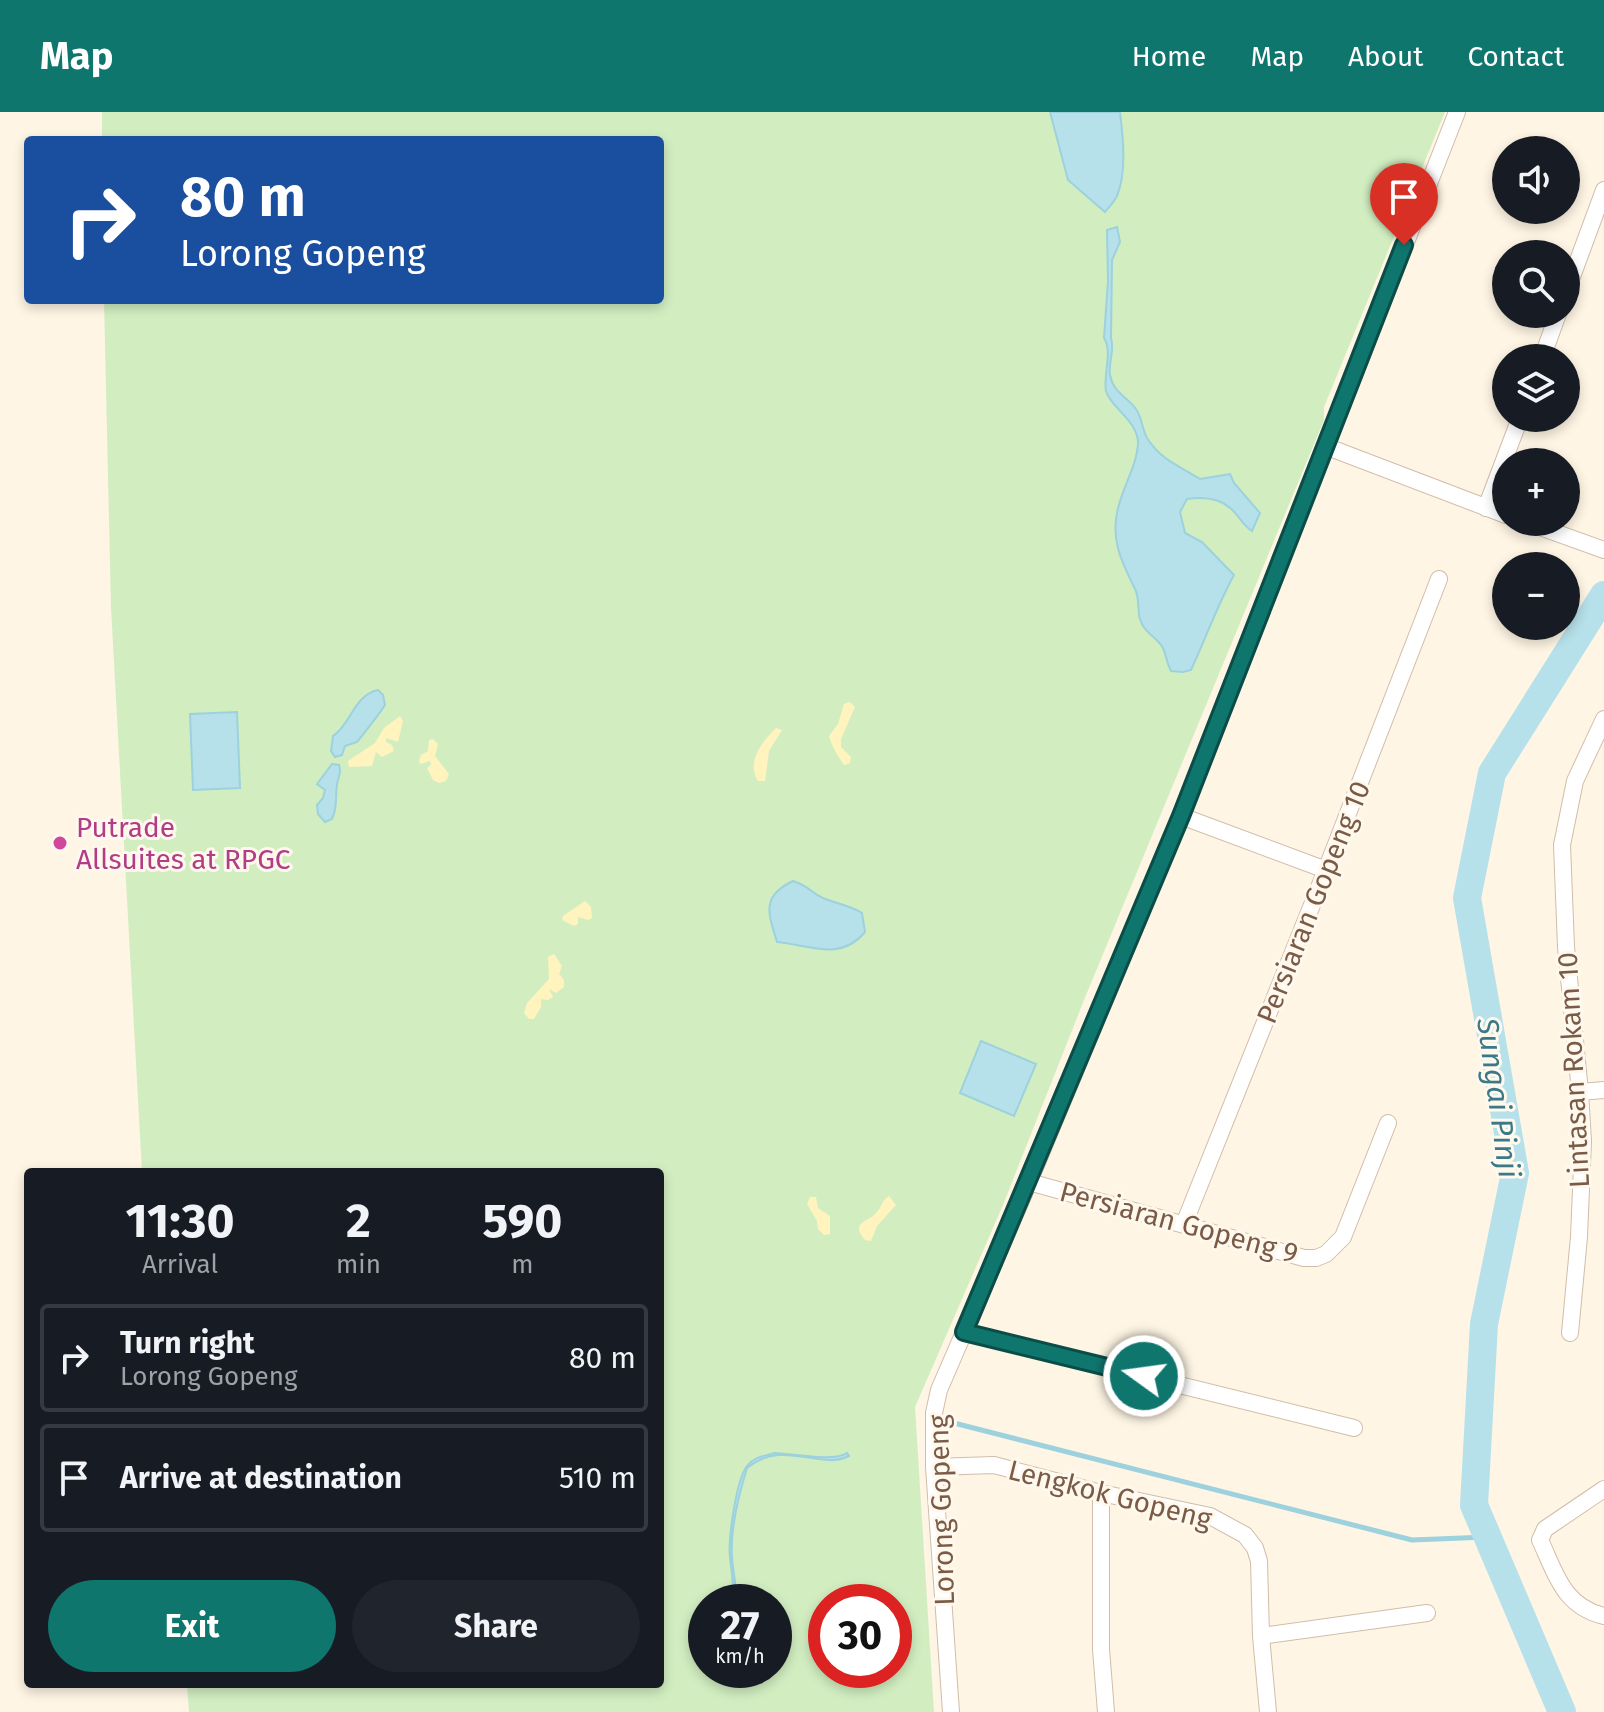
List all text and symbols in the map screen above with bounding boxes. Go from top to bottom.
text: Map [40,33,113,79]
text: Home [1132,40,1206,73]
text: Map [1250,40,1304,73]
text: About [1348,40,1423,73]
text: Contact [1467,40,1564,73]
map controls [1492,136,1580,640]
button: sound [1492,136,1580,224]
pin [1370,163,1438,245]
text: 80 m [180,164,306,231]
icon: right [48,168,152,272]
icon: arrive [1382,175,1426,219]
text: Lorong Gopeng [180,232,426,276]
button: search [1492,240,1580,328]
button: layers [1492,344,1580,432]
button: + [1492,448,1580,536]
button: − [1492,552,1580,640]
street label: Persiaran Gopeng 10 [1250,776,1377,1028]
place label: Putrade Allsuites at RPGC [76,811,291,876]
marker: Putrade Allsuites at RPGC [51,834,69,852]
street label: Lintasan Rokam 10 [1551,951,1596,1189]
water label: Sungai Pinji [1469,1015,1527,1181]
street label: Persiaran Gopeng 9 [1056,1175,1302,1270]
text: 11:30 [126,1192,235,1250]
text: 2 [346,1192,371,1250]
text: 590 [482,1192,562,1250]
text: Arrival [142,1249,218,1280]
text: min [336,1249,381,1280]
text: m [511,1249,534,1280]
text: Turn right [120,1325,255,1361]
position arrow [1102,1334,1186,1418]
icon: right [52,1336,96,1380]
text: 80 m [569,1340,636,1376]
text: Lorong Gopeng [120,1361,298,1392]
street label: Lorong Gopeng [922,1413,961,1606]
street label: Lengkok Gopeng [1005,1453,1215,1536]
icon: arrive [52,1456,96,1500]
text: Arrive at destination [120,1460,402,1496]
text: 510 m [559,1460,636,1496]
button: Exit [48,1580,336,1672]
button: Share [352,1580,640,1672]
speed limit sign: 30 [808,1584,912,1688]
text: 27 [721,1602,760,1650]
text: km/h [715,1644,765,1668]

